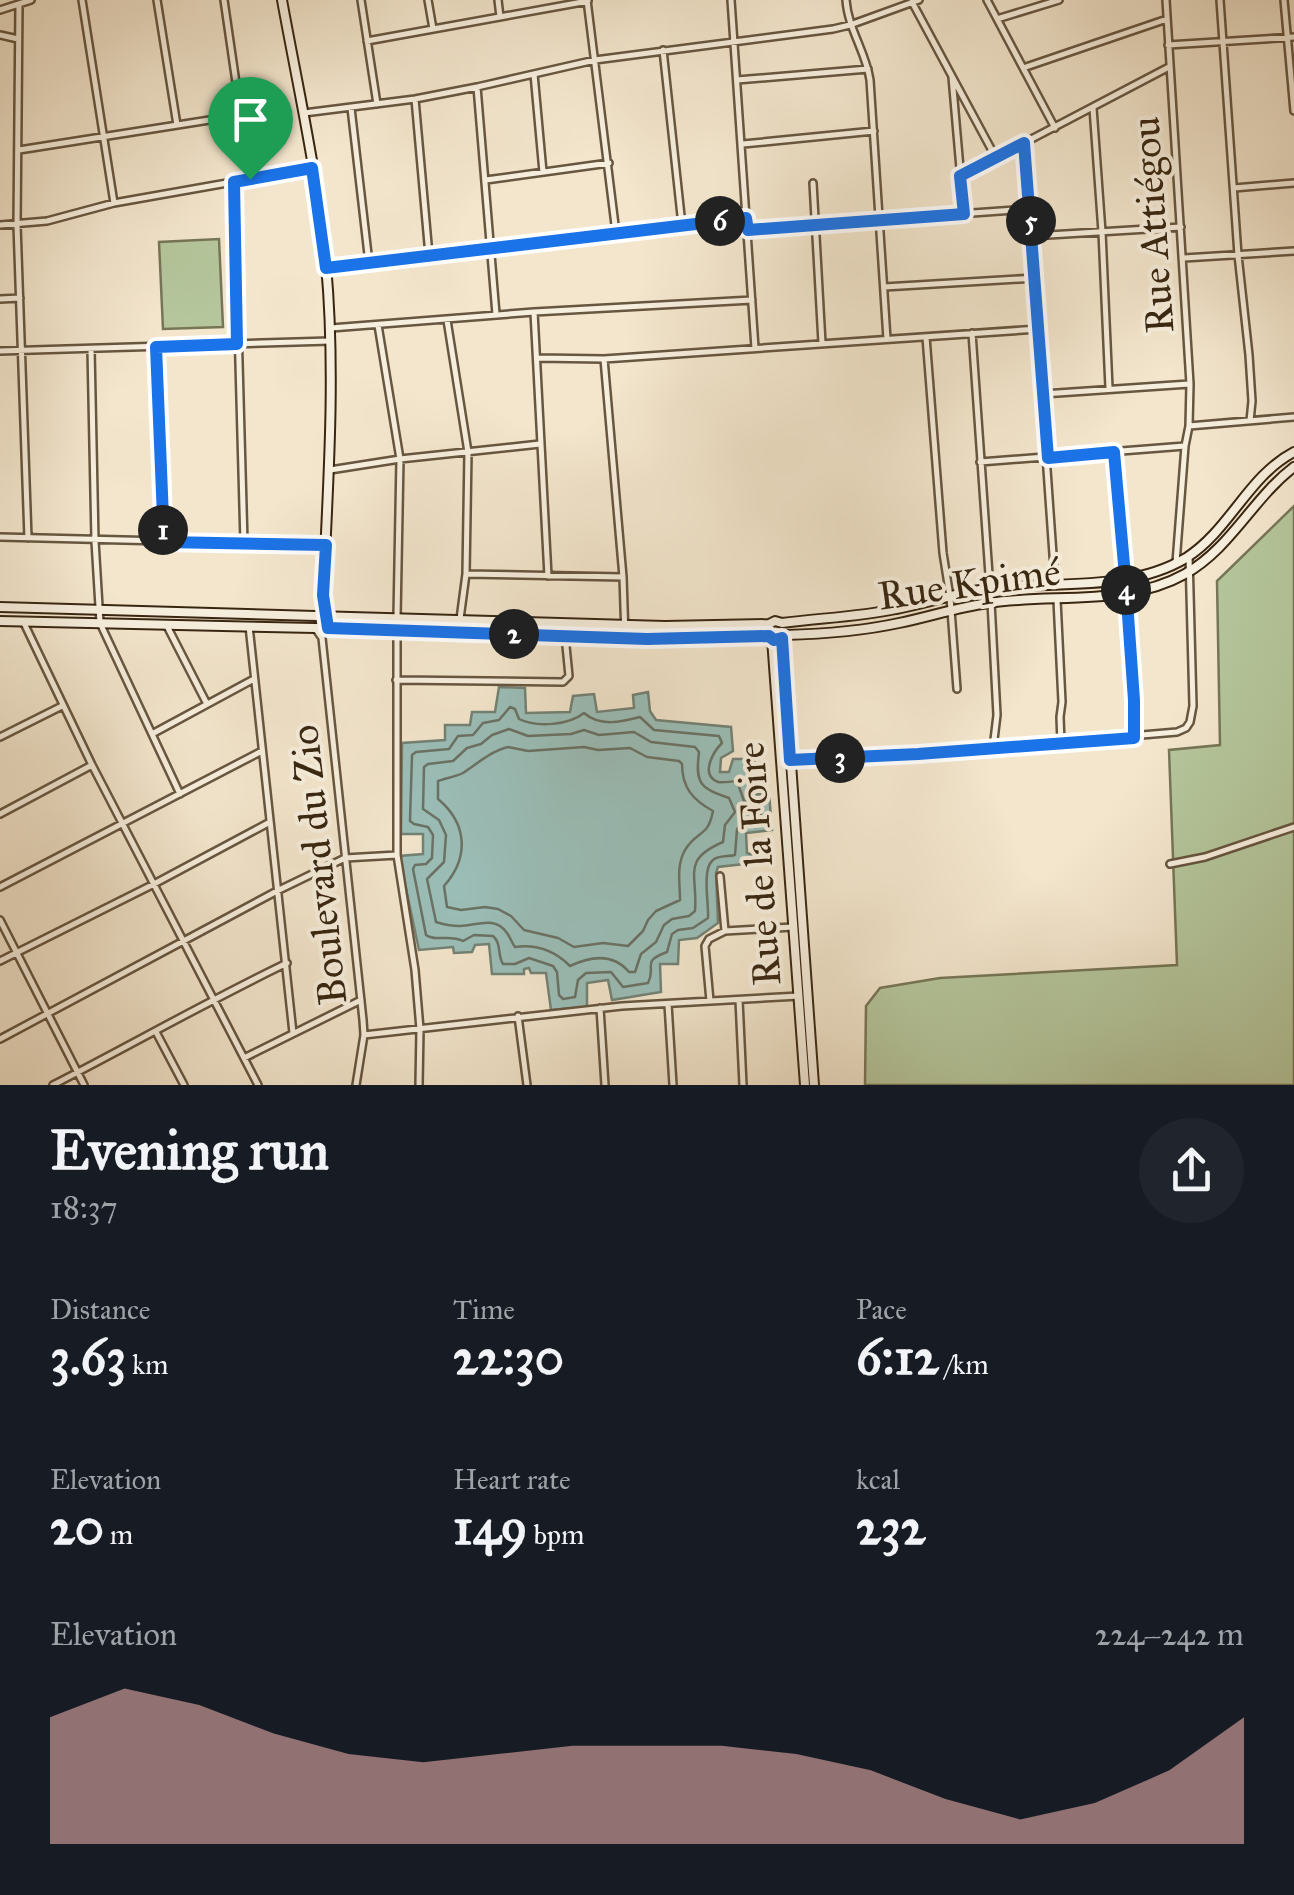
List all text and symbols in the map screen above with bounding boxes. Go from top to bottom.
pin [208,77,293,180]
icon: arrive [223,92,278,147]
street label: Rue Attiégou [1120,115,1185,335]
pin: 6 [695,196,745,246]
pin: 5 [1006,196,1056,246]
text: 6 [713,203,727,238]
text: 5 [1024,203,1038,238]
pin: 1 [138,505,188,555]
text: 1 [157,512,169,547]
street label: Rue Kpimé [875,546,1064,621]
pin: 4 [1101,565,1151,615]
text: 4 [1118,572,1134,607]
pin: 2 [489,609,539,659]
text: 2 [507,616,521,651]
street label: Boulevard du Zio [279,723,358,1007]
pin: 3 [815,733,865,783]
street label: Rue de la Foire [726,740,791,987]
text: 3 [834,740,846,775]
text: Evening run [50,1117,329,1184]
button: share [1139,1118,1244,1223]
text: 18:37 [50,1188,118,1227]
text: Distance [50,1292,150,1327]
text: Time [453,1292,515,1327]
text: Pace [856,1292,907,1327]
text: 3.63 [50,1327,126,1388]
text: 22:30 [453,1327,564,1388]
text: 6:12 [856,1327,939,1388]
text: km [126,1347,169,1382]
text: /km [939,1347,989,1382]
text: Elevation [50,1462,161,1497]
text: Heart rate [453,1462,571,1497]
text: kcal [856,1462,900,1497]
text: 20 [50,1497,104,1558]
text: 149 [453,1497,527,1558]
text: 232 [856,1497,925,1558]
text: m [104,1517,133,1552]
text: bpm [527,1517,585,1552]
text: Elevation [50,1615,177,1654]
text: 224–242 m [1095,1615,1244,1654]

